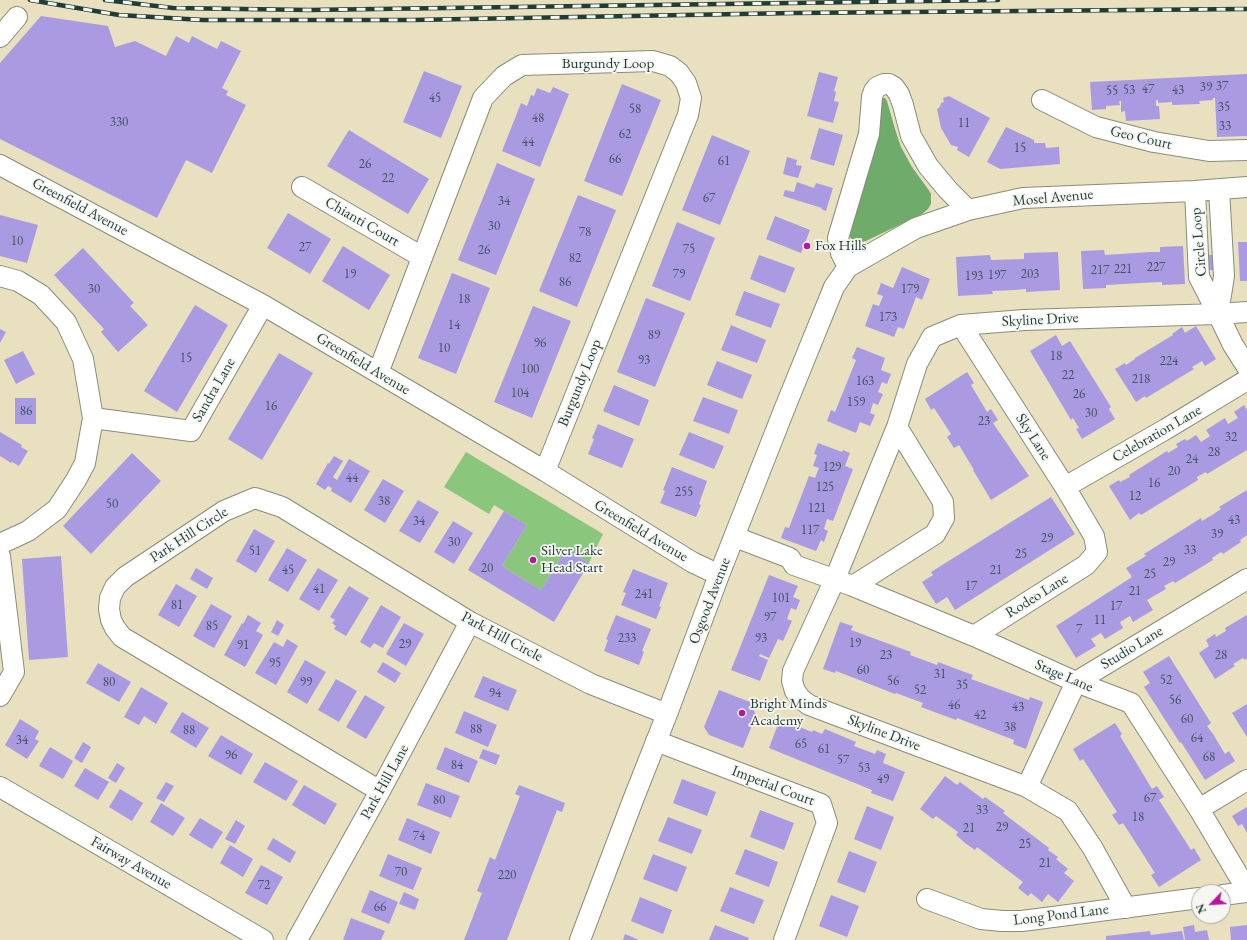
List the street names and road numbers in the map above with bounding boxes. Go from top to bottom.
street label: Burgundy Loop [562,55,654,73]
street label: Geo Court [1108,122,1174,154]
street label: Greenfield Avenue [29,174,131,240]
street label: Mosel Avenue [1012,186,1094,210]
street label: Chianti Court [322,193,402,251]
street label: Circle Loop [1187,207,1211,277]
street label: Skyline Drive [1001,309,1079,331]
street label: Greenfield Avenue [313,329,413,399]
street label: Burgundy Loop [554,337,606,429]
street label: Sandra Lane [188,355,240,425]
street label: Celebration Lane [1109,401,1205,467]
street label: Sky Lane [1011,410,1055,464]
street label: Greenfield Avenue [591,496,691,566]
street label: Park Hill Circle [147,503,231,567]
street label: Osgood Avenue [685,555,735,647]
street label: Rodeo Lane [1002,570,1072,622]
street label: Park Hill Circle [458,608,546,666]
street label: Studio Lane [1097,622,1167,674]
street label: Stage Lane [1032,656,1096,696]
street label: Skyline Drive [845,711,923,755]
street label: Park Hill Lane [357,741,413,823]
street label: Imperial Court [729,762,817,810]
street label: Fairway Avenue [87,833,175,893]
street label: Long Pond Lane [1012,900,1110,930]

